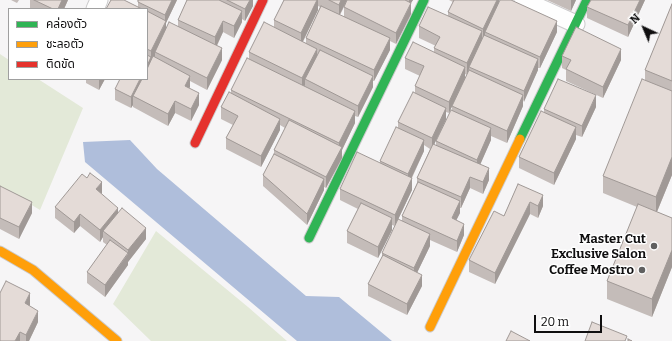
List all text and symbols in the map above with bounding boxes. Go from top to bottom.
legend [8,8,148,80]
north arrow [624,8,664,48]
text: N [628,11,643,27]
text: คล่องตัว [46,17,87,31]
text: ชะลอตัว [46,37,84,51]
text: ติดขัด [46,57,75,71]
place label: Master Cut Exclusive Salon [551,231,646,262]
marker: Master Cut Exclusive Salon [649,241,659,251]
place label: Coffee Mostro [549,262,634,278]
marker: Coffee Mostro [637,265,647,275]
scale bar [536,307,604,333]
text: 20 m [541,315,569,329]

